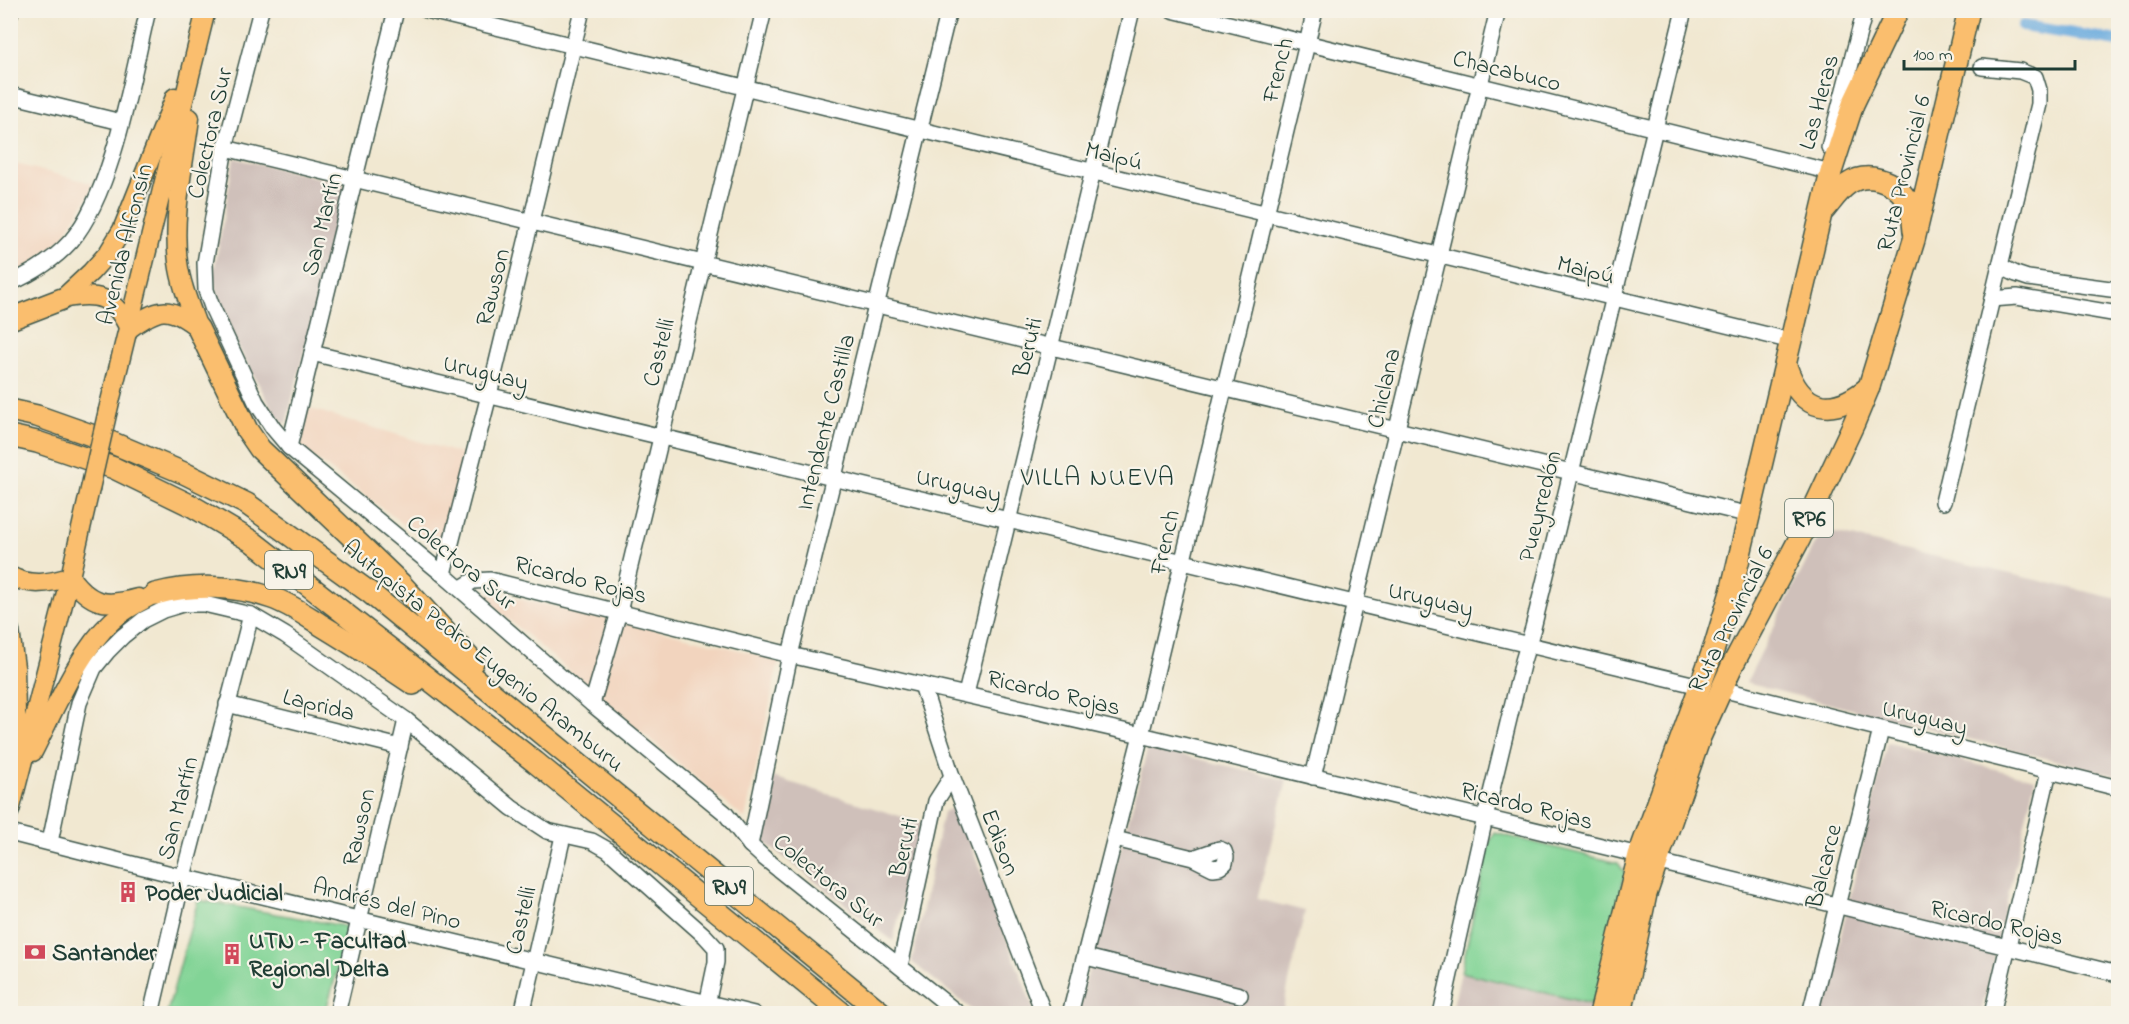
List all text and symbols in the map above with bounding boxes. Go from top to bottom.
scale bar [1904,33,2075,71]
street label: French [1254,34,1304,108]
street label: Chacabuco [1448,42,1564,103]
text: 100 m [1913,43,1953,69]
street label: Las Heras [1791,51,1850,154]
street label: Colectora Sur [179,64,244,203]
street label: Ruta Provincial 6 [1869,91,1942,256]
street label: Maipú [1081,133,1146,181]
street label: Avenida Alfonsín [89,160,163,329]
street label: San Martín [294,169,353,280]
street label: Rawson [468,245,521,330]
street label: Maipú [1553,247,1618,295]
street label: Beruti [1005,314,1054,382]
street label: Castelli [635,315,686,391]
street label: Intendente Castilla [789,331,866,515]
street label: Chiclana [1359,345,1412,432]
street label: Uruguay [439,347,532,403]
street label: Pueyrredón [1511,447,1573,566]
district label: VILLA NUEVA [1020,460,1175,498]
street label: Uruguay [912,461,1005,515]
road number: RP6 [1785,499,1833,537]
street label: Colectora Sur [398,507,523,621]
street label: French [1142,507,1191,579]
street label: Autopista Pedro Eugenio Aramburu [334,532,631,782]
street label: Ruta Provincial 6 [1680,540,1784,699]
street label: Ricardo Rojas [510,548,651,615]
road number: RN9 [265,551,313,589]
street label: Uruguay [1384,574,1477,630]
street label: Ricardo Rojas [983,662,1124,727]
street label: Laprida [279,681,358,732]
street label: Uruguay [1878,692,1971,748]
street label: San Martín [150,753,209,864]
street label: Ricardo Rojas [1456,774,1597,841]
street label: Rawson [335,785,386,870]
street label: Edison [970,804,1027,881]
street label: Beruti [881,814,929,882]
street label: Balcarce [1798,821,1853,913]
street label: Colectora Sur [764,826,891,938]
road number: RN9 [705,867,753,905]
street label: Andrés del Pino [308,870,464,941]
place label: Poder Judicial [145,877,283,912]
building icon: Poder Judicial [116,880,140,904]
street label: Castelli [498,883,547,958]
street label: Ricardo Rojas [1926,892,2067,957]
place label: UTN - Facultad Regional Delta [249,925,407,989]
place label: Santander [52,937,157,972]
bank icon: Santander [23,940,47,964]
building icon: UTN - Facultad Regional Delta [220,942,244,966]

